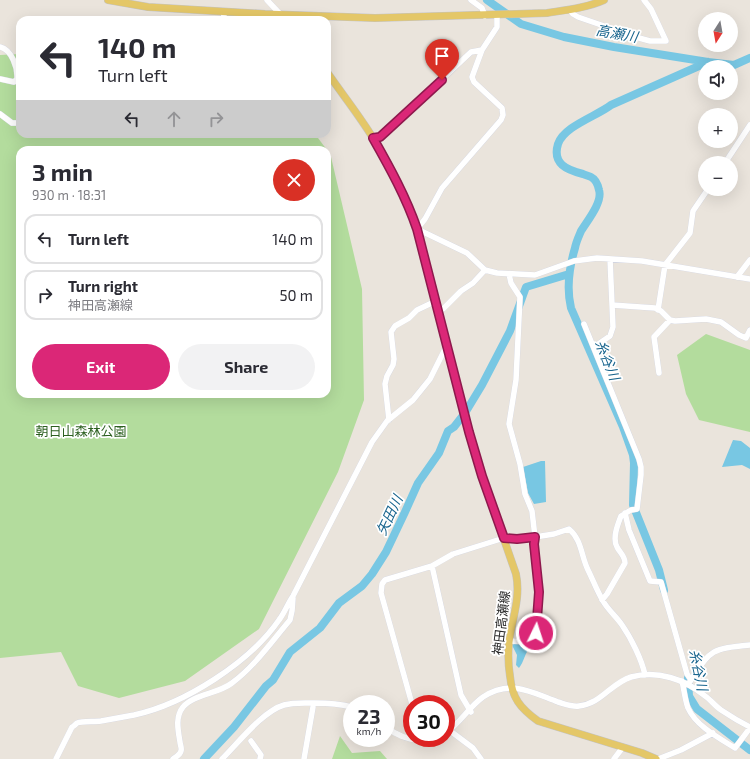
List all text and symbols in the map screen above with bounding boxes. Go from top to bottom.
north arrow [698,12,738,52]
map controls [698,12,738,196]
water label: 高瀬川 [595,21,641,45]
text: 140 m [98,30,176,64]
icon: left [32,32,84,84]
pin [425,39,459,80]
icon: arrive [431,45,453,67]
button: sound [698,60,738,100]
text: Turn left [98,64,168,86]
icon: left [121,108,143,130]
icon: ahead [163,108,185,130]
icon: right [205,108,227,130]
button: + [698,108,738,148]
button: − [698,156,738,196]
text: 3 min [32,157,93,186]
button: close [273,159,315,201]
text: 930 m · 18:31 [32,187,106,203]
icon: left [34,228,56,250]
text: Turn left [68,230,129,248]
text: 140 m [272,230,313,248]
text: Turn right [68,277,138,295]
icon: right [34,284,56,306]
text: 50 m [279,286,313,304]
text: 神田高瀬線 [68,297,133,313]
water label: 糸谷川 [592,337,624,385]
button: Exit [32,344,170,390]
button: Share [178,344,315,390]
park label: 朝日山森林公園 [35,423,127,439]
water label: 矢田川 [372,491,406,538]
street label: 神田高瀬線 [489,590,513,656]
position arrow [515,612,557,654]
water label: 糸谷川 [686,648,712,694]
speed limit sign: 30 [403,695,455,747]
text: 23 [358,704,380,728]
text: km/h [357,725,381,737]

